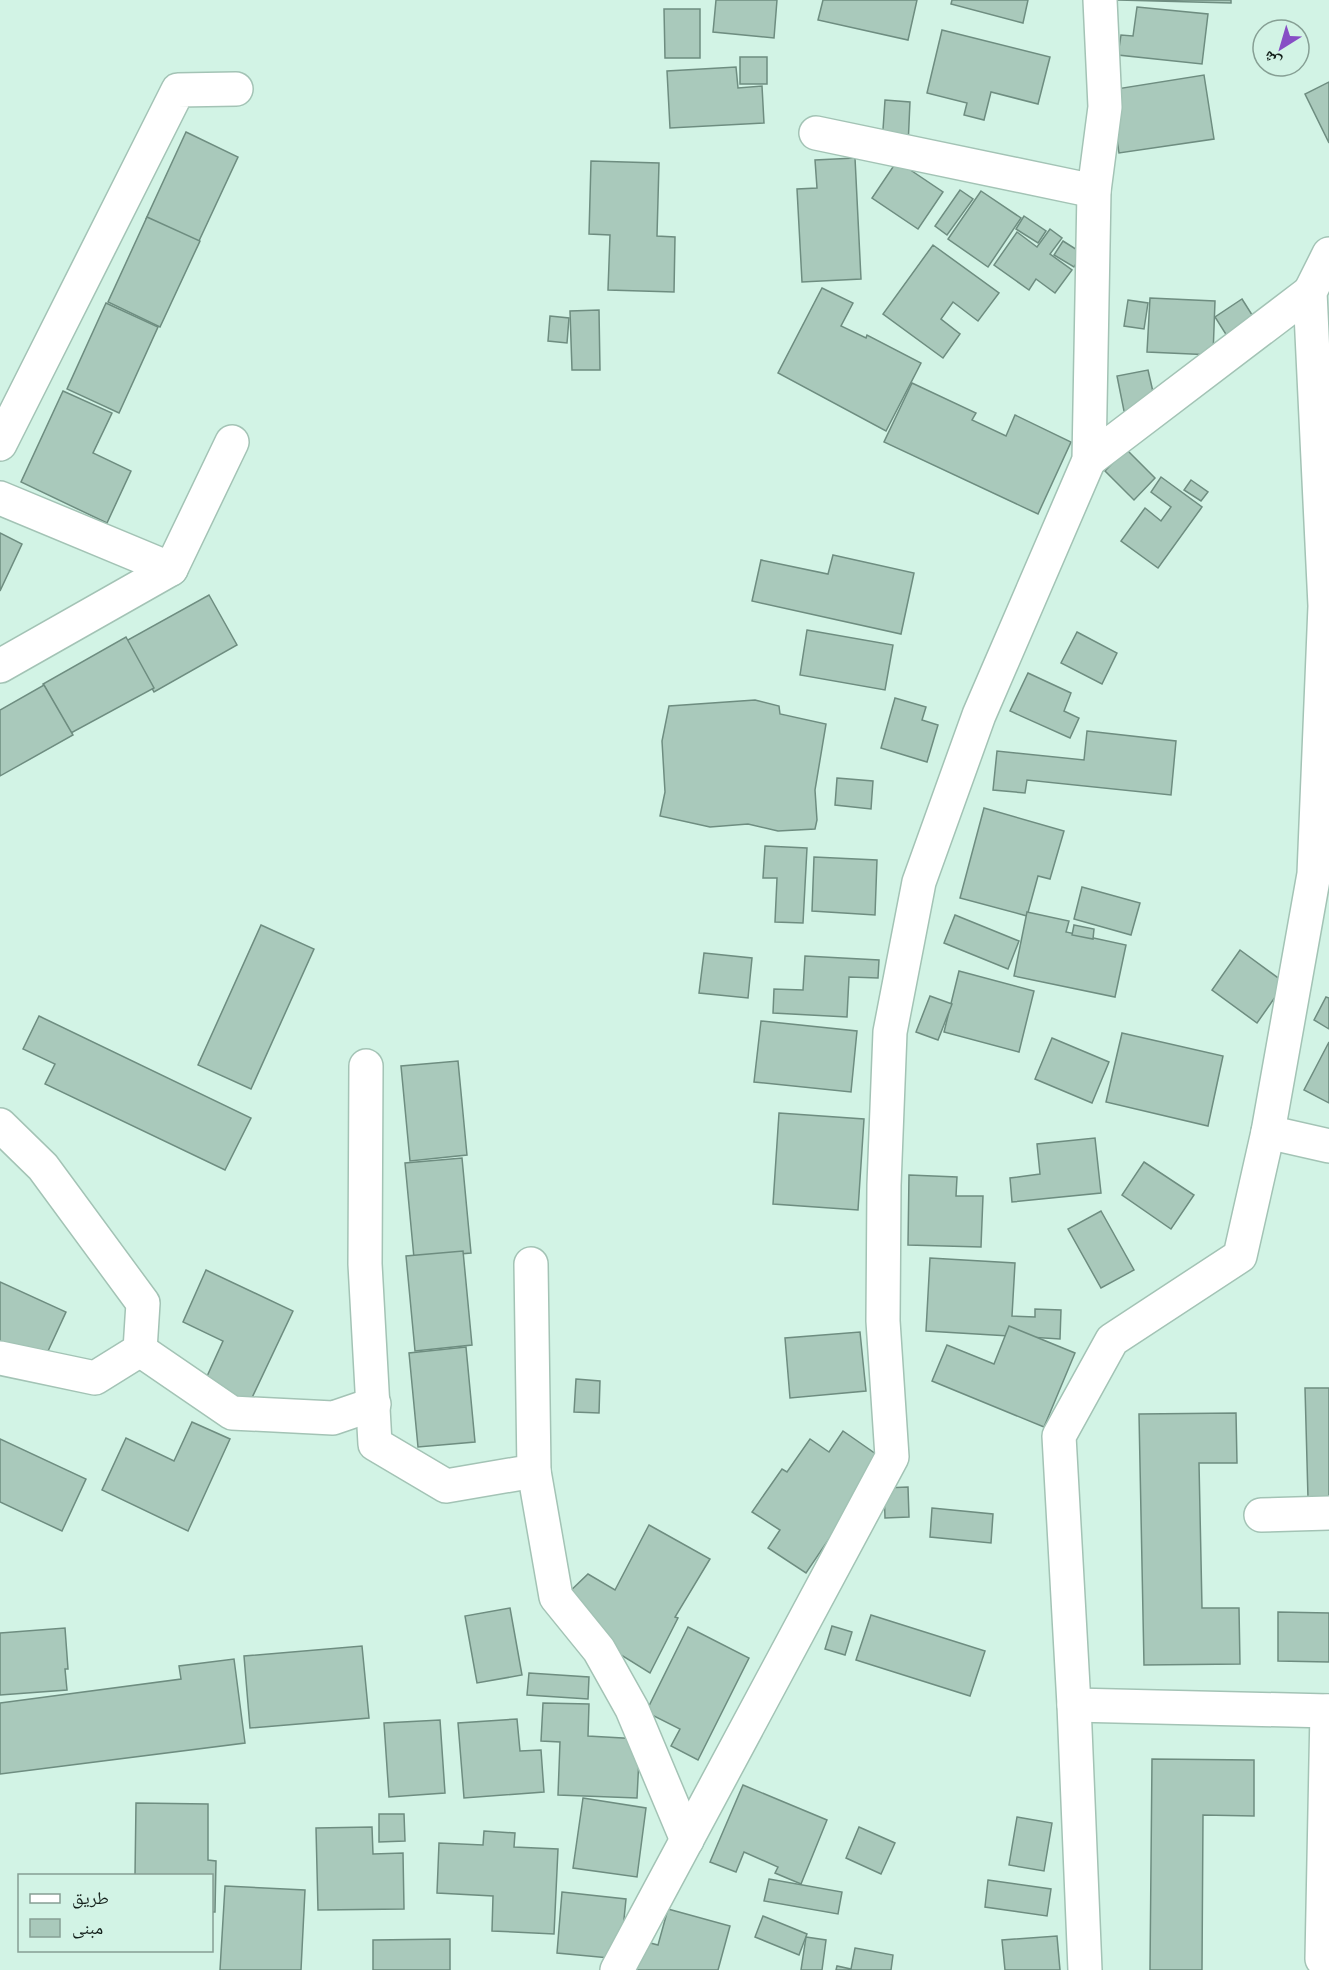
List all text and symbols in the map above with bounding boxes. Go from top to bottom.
north arrow [1251,18,1311,78]
text: ش [1259,45,1286,73]
legend [18,1874,213,1952]
text: طريق [72,1886,109,1910]
text: مبنى [72,1916,103,1940]

